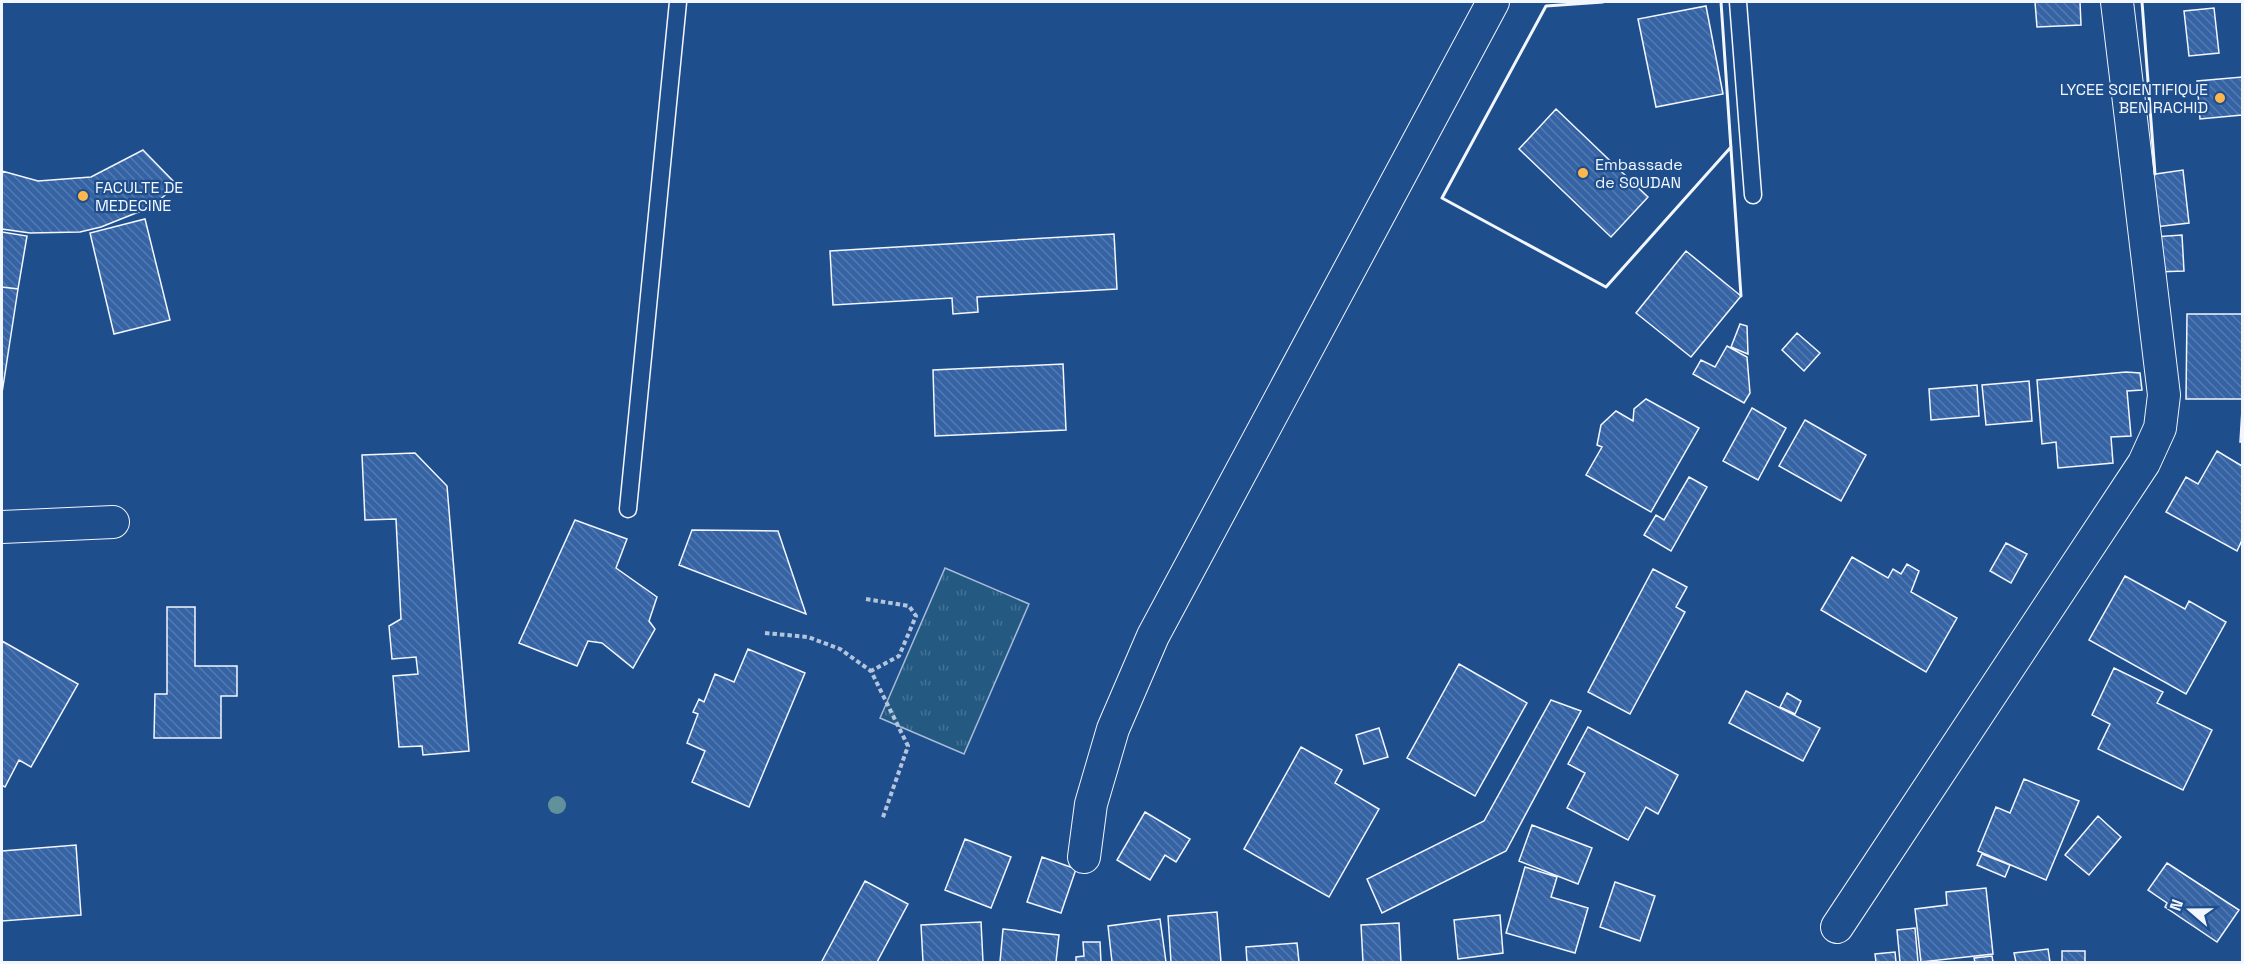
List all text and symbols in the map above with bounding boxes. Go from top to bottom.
place label: LYCEE SCIENTIFIQUE BEN RACHID [2060,79,2208,118]
marker: LYCEE SCIENTIFIQUE BEN RACHID [2213,91,2227,105]
place label: Embassade de SOUDAN [1595,154,1683,193]
marker: Embassade de SOUDAN [1576,166,1590,180]
place label: FACULTE DE MEDECINE [95,177,183,216]
marker: FACULTE DE MEDECINE [76,189,90,203]
north arrow [2160,880,2220,940]
text: N [2165,896,2188,914]

